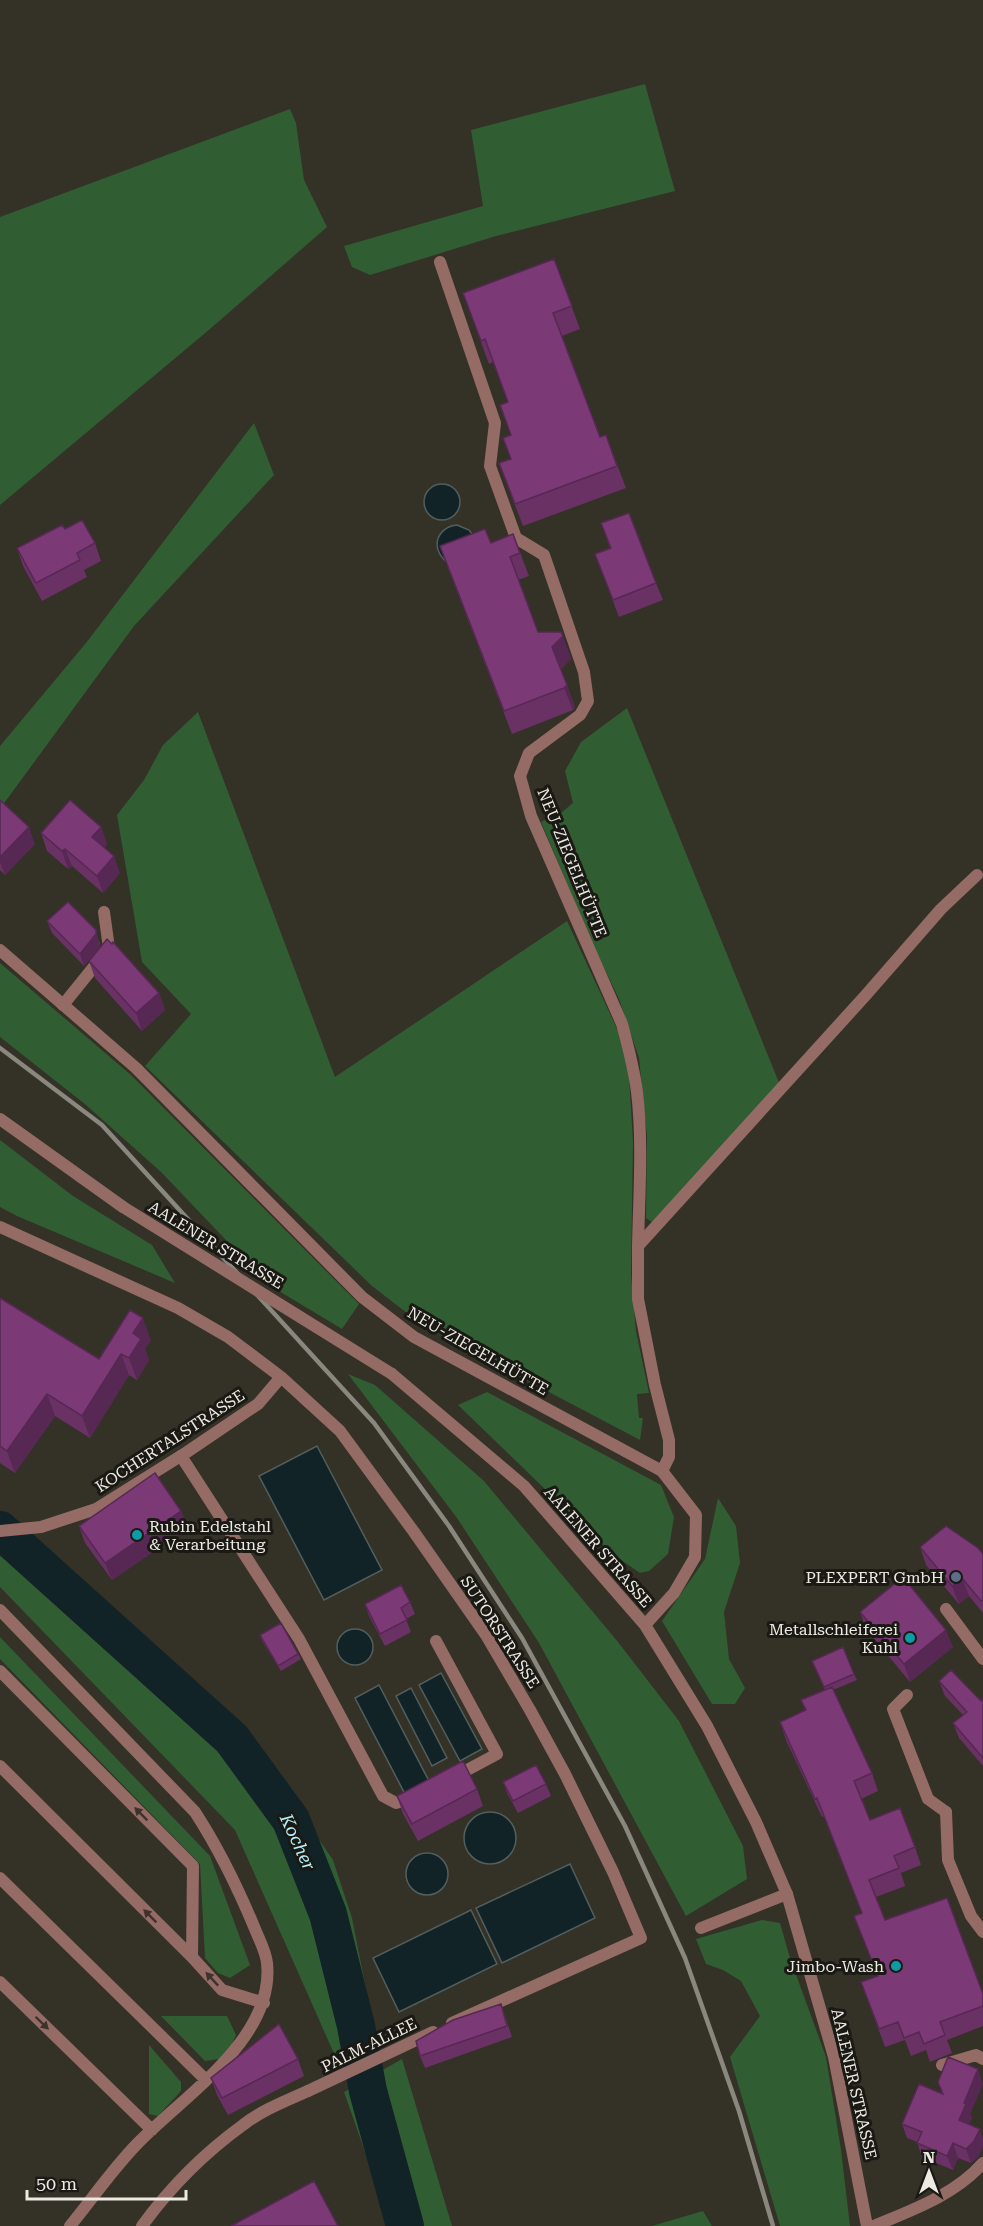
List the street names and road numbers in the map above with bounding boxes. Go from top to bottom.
street label: NEU-ZIEGELHÜTTE [533,785,611,941]
street label: AALENER STRASSE [145,1197,287,1293]
street label: NEU-ZIEGELHÜTTE [404,1303,552,1399]
street label: KOCHERTALSTRASSE [92,1386,248,1496]
street label: AALENER STRASSE [540,1483,656,1611]
street label: SUTORSTRASSE [457,1572,543,1692]
street label: AALENER STRASSE [827,2007,881,2161]
street label: PALM-ALLEE [318,2014,420,2076]

